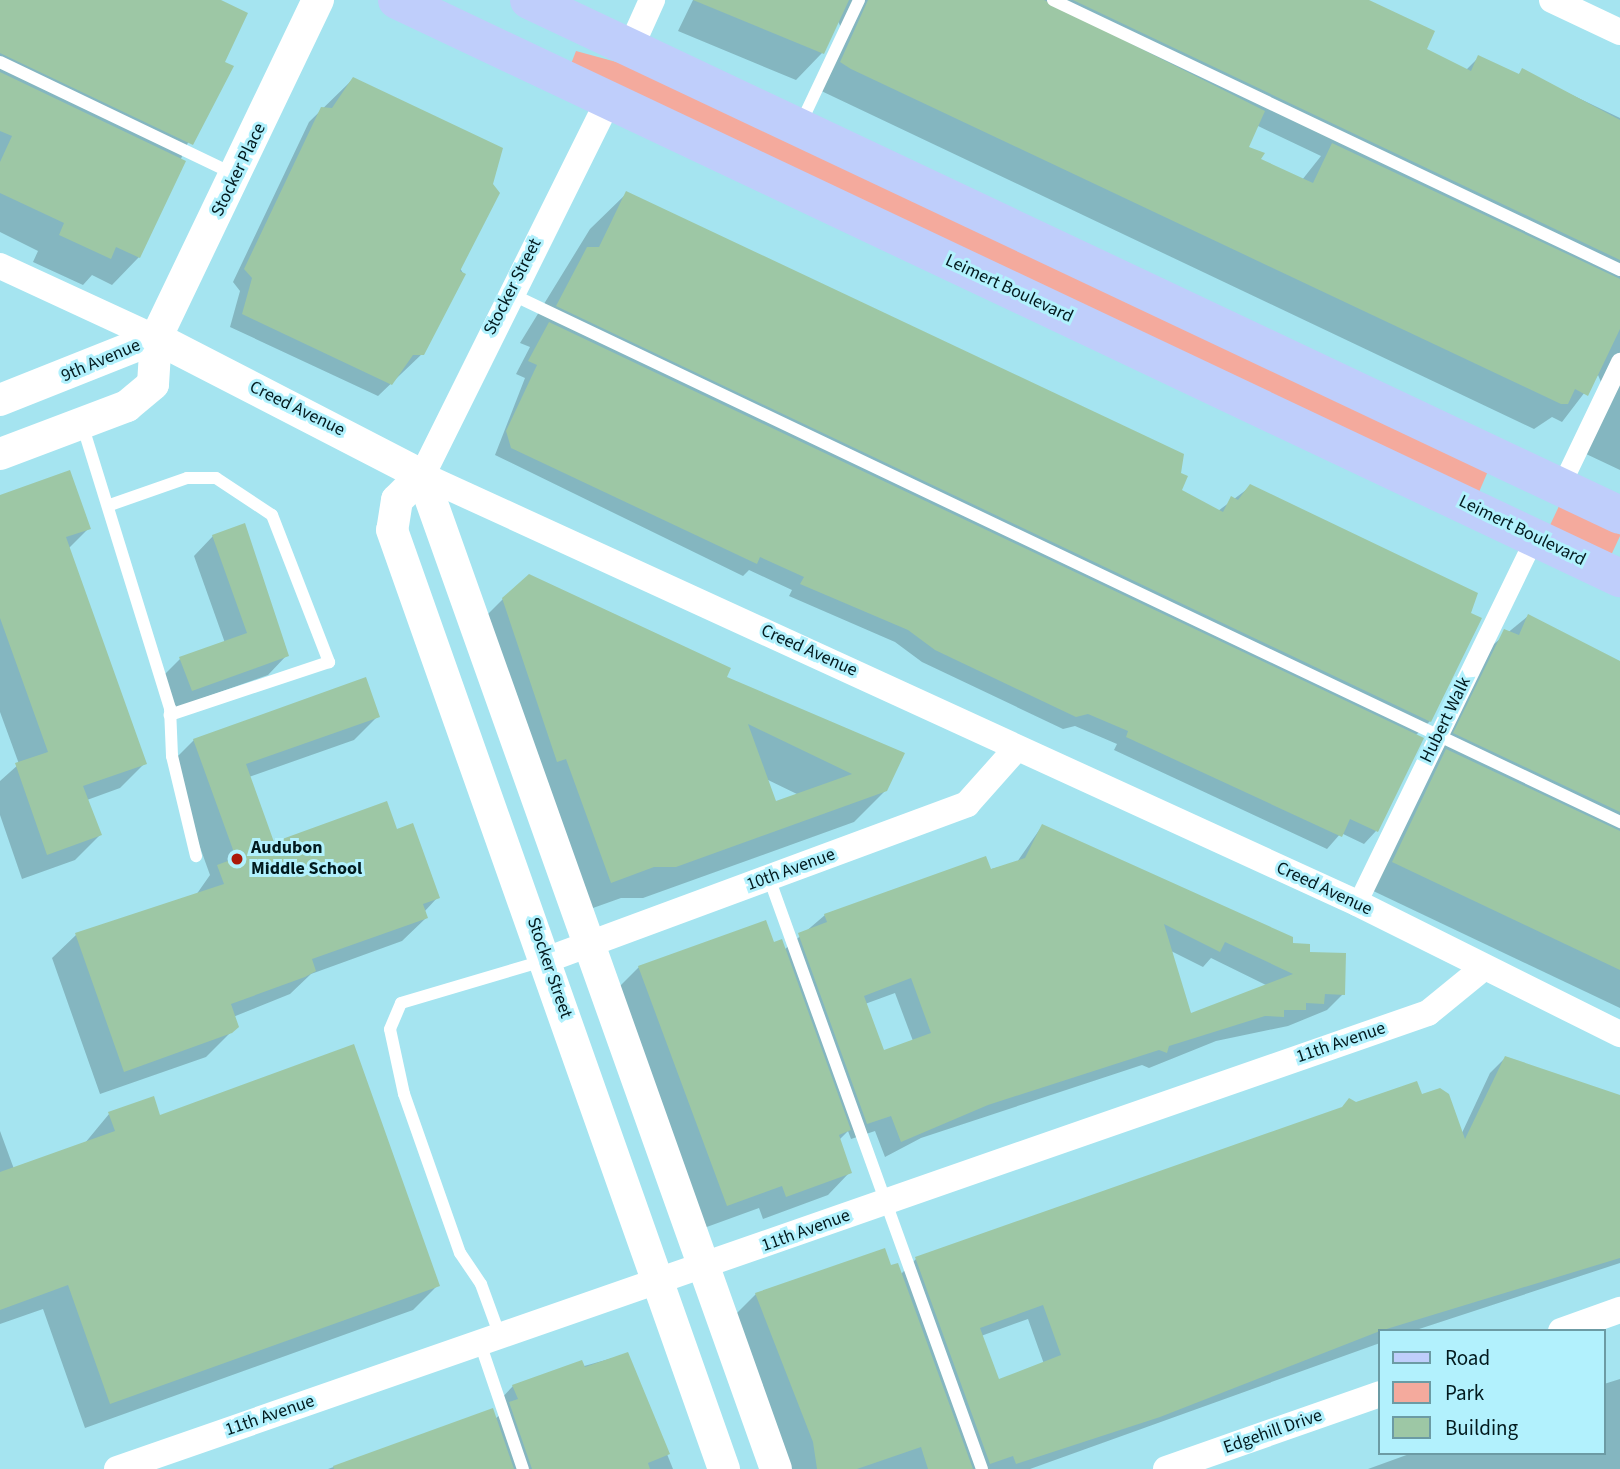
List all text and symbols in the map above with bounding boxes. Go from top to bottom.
street label: Stocker Place [207,120,271,220]
street label: Stocker Street [479,235,547,339]
street label: Leimert Boulevard [942,250,1076,328]
street label: 9th Avenue [58,335,144,387]
street label: Creed Avenue [246,377,348,441]
street label: Leimert Boulevard [1455,491,1589,571]
street label: Creed Avenue [757,620,861,682]
street label: Hubert Walk [1416,674,1476,766]
place label: Audubon Middle School [251,838,362,880]
street label: 10th Avenue [744,844,838,896]
marker: Audubon Middle School [229,851,245,867]
street label: Creed Avenue [1273,857,1375,921]
street label: Stocker Street [522,915,576,1021]
street label: 11th Avenue [1294,1018,1388,1068]
street label: 11th Avenue [759,1205,853,1257]
legend [1378,1329,1606,1455]
text: Road [1445,1343,1490,1373]
text: Park [1445,1378,1484,1408]
street label: 11th Avenue [223,1391,317,1441]
street label: Edgehill Drive [1221,1405,1325,1459]
text: Building [1445,1413,1518,1443]

